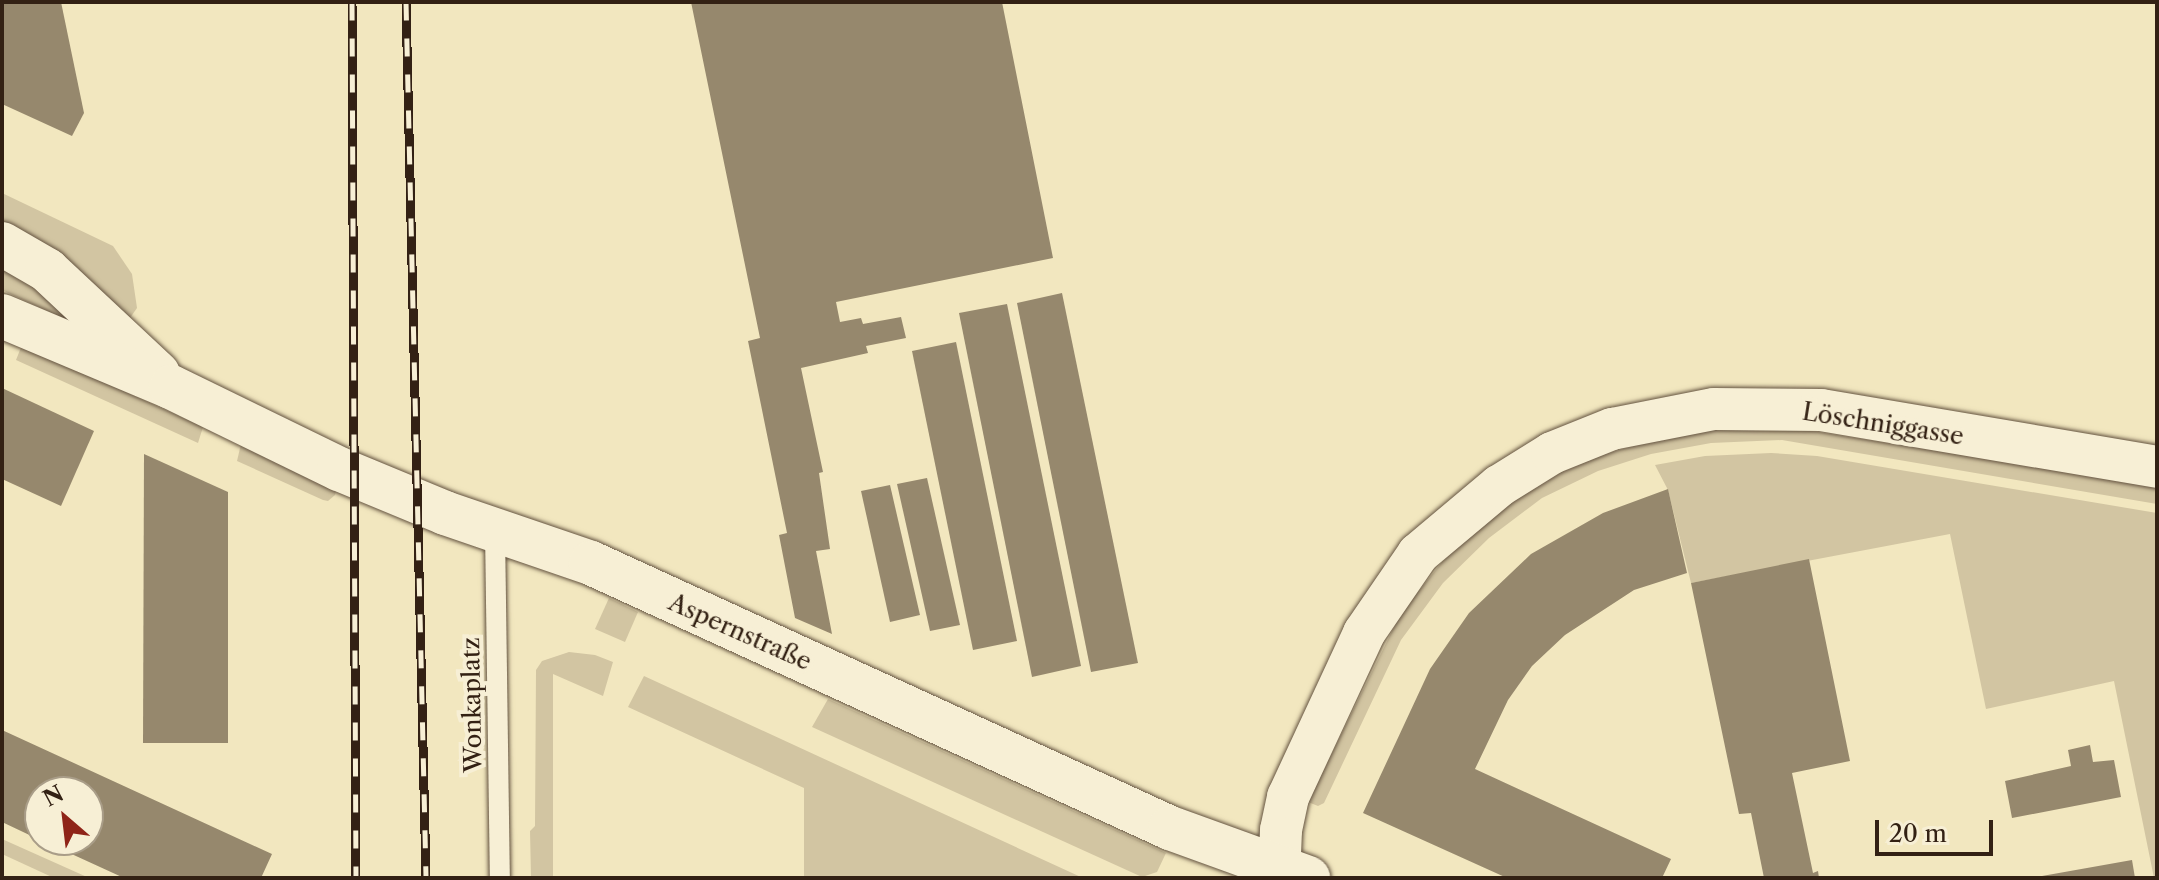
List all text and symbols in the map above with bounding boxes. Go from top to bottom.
street label: Löschniggasse [1800,397,1966,451]
street label: Aspernstraße [664,588,816,676]
street label: Wonkaplatz [456,637,488,773]
north arrow [24,776,104,856]
text: N [39,780,68,813]
scale bar [1879,804,1997,854]
text: 20 m [1889,819,1947,848]

